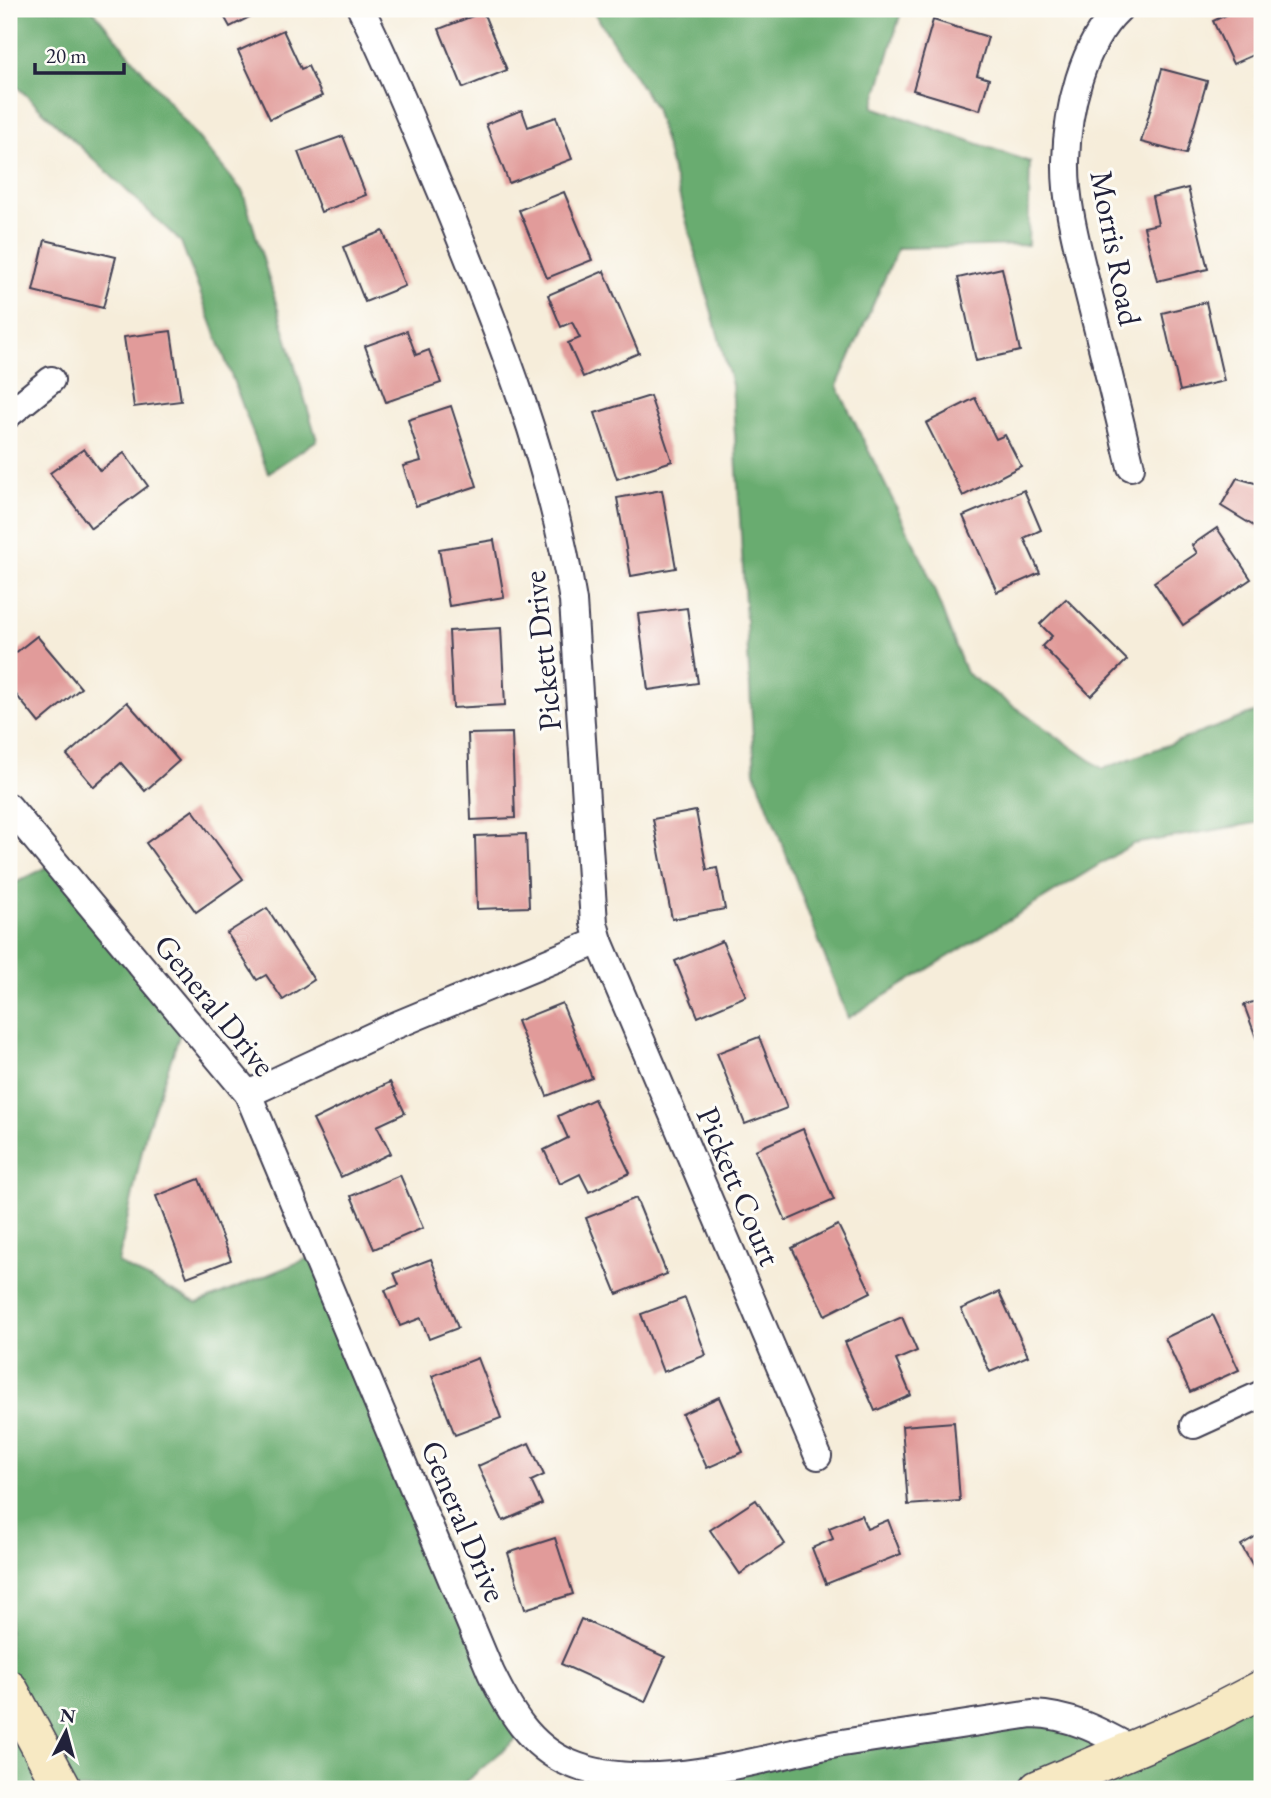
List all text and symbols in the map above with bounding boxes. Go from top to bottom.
scale bar [35,32,124,76]
text: 20 m [46,42,87,69]
street label: Morris Road [1080,167,1152,330]
street label: Pickett Drive [513,569,571,733]
street label: General Drive [145,925,285,1085]
street label: Pickett Court [687,1100,791,1272]
street label: General Drive [411,1434,517,1608]
north arrow [32,1696,102,1766]
text: N [59,1702,77,1729]

